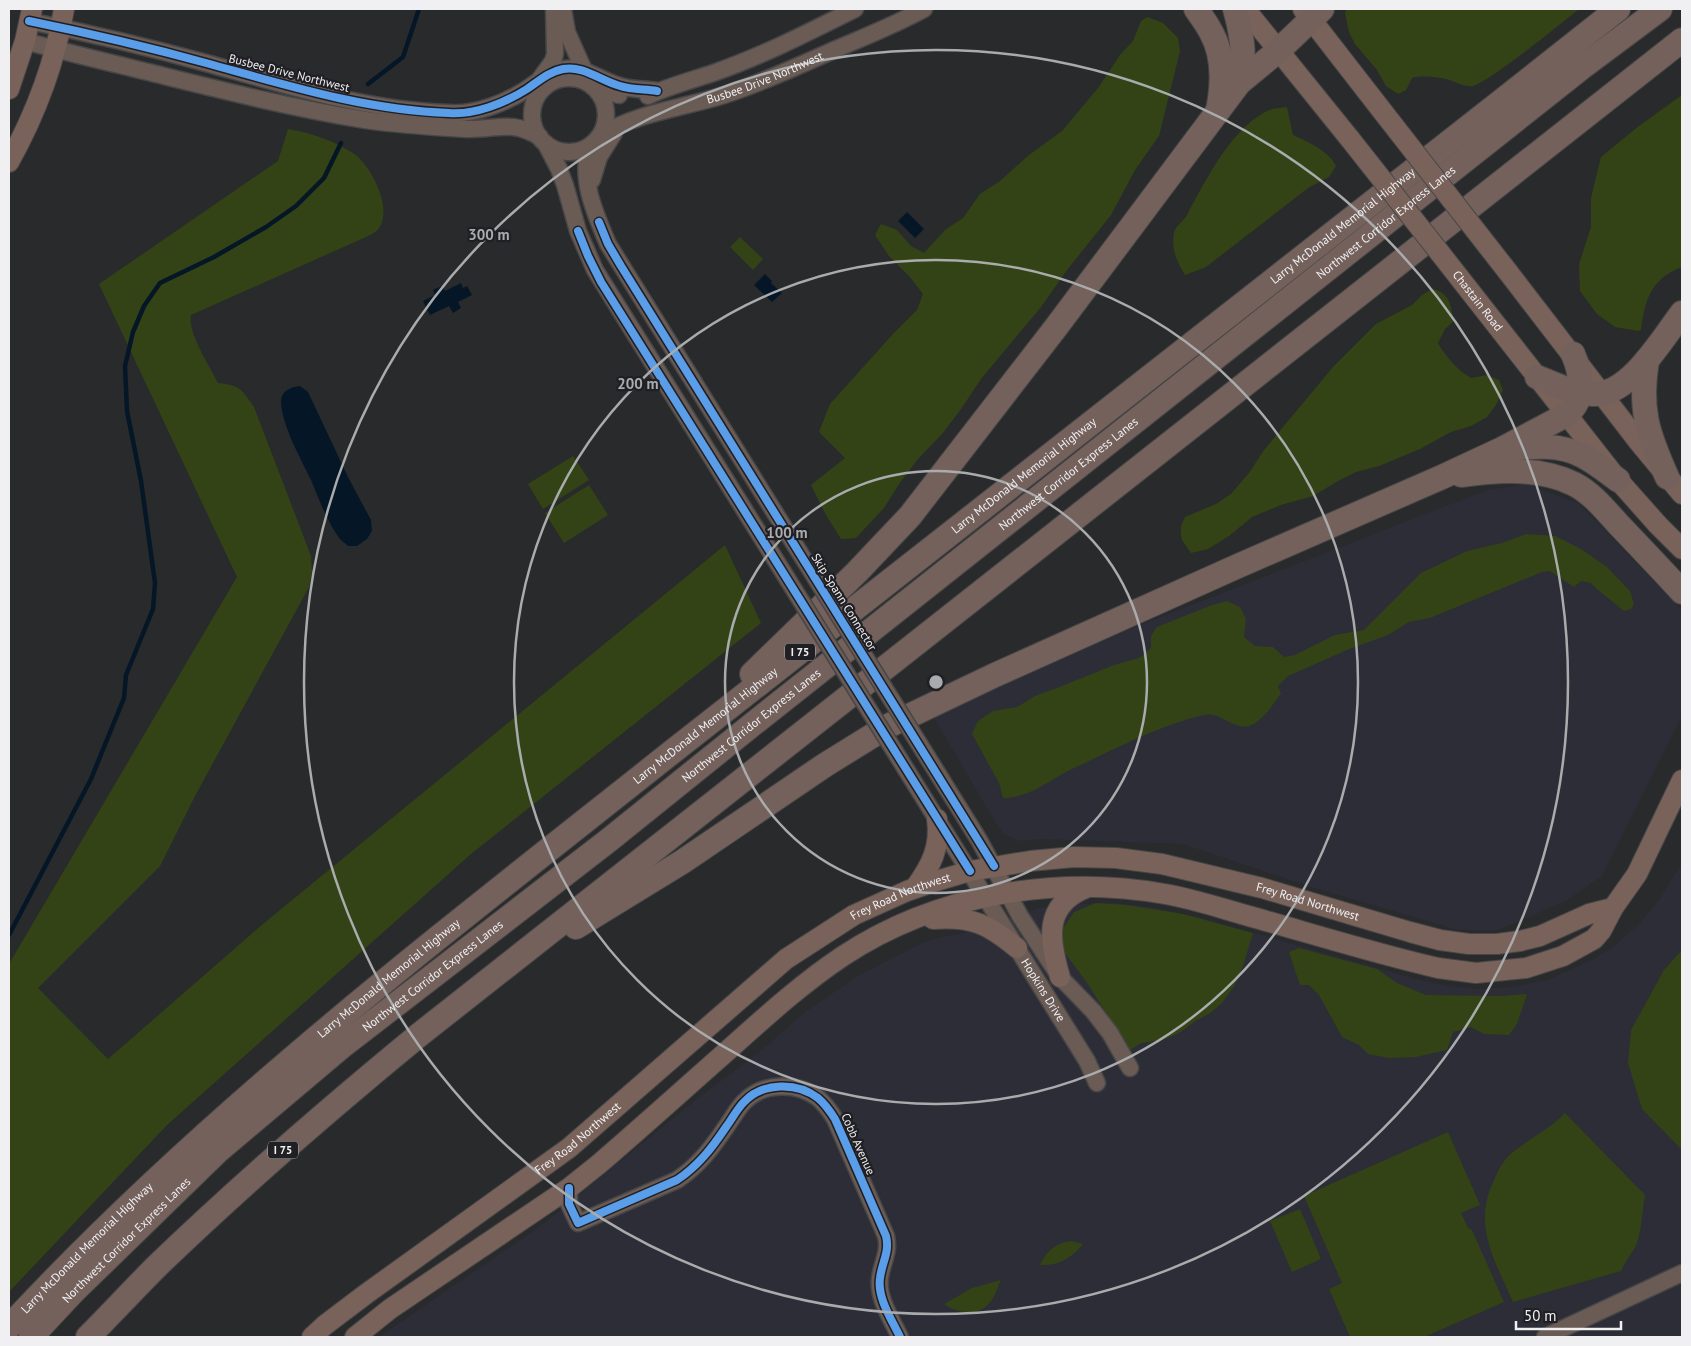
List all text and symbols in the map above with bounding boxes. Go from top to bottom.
street label: Busbee Drive Northwest [705,48,825,107]
street label: Busbee Drive Northwest [227,50,351,95]
street label: Northwest Corridor Express Lanes [1313,162,1458,282]
street label: Larry McDonald Memorial Highway [1267,164,1418,287]
text: 300 m [468,225,510,244]
street label: Chastain Road [1450,267,1506,334]
text: 200 m [617,374,659,393]
street label: Larry McDonald Memorial Highway [948,414,1099,537]
street label: Northwest Corridor Express Lanes [996,414,1141,533]
text: 100 m [766,523,808,542]
street label: Skip Spann Connector [808,550,880,653]
road number: I 75 [785,644,815,660]
street label: Larry McDonald Memorial Highway [630,663,781,787]
street label: Northwest Corridor Express Lanes [678,665,823,785]
centre of rings [927,673,945,691]
street label: Frey Road Northwest [847,869,952,923]
street label: Frey Road Northwest [1255,879,1361,923]
street label: Larry McDonald Memorial Highway [314,915,463,1041]
street label: Northwest Corridor Express Lanes [359,917,506,1035]
street label: Hopkins Drive [1018,955,1069,1024]
street label: Frey Road Northwest [531,1098,624,1177]
street label: Cobb Avenue [838,1111,879,1177]
road number: I 75 [268,1142,298,1158]
street label: Northwest Corridor Express Lanes [59,1174,193,1306]
street label: Larry McDonald Memorial Highway [18,1179,156,1316]
scale bar [1516,1298,1621,1330]
text: 50 m [1524,1306,1557,1325]

